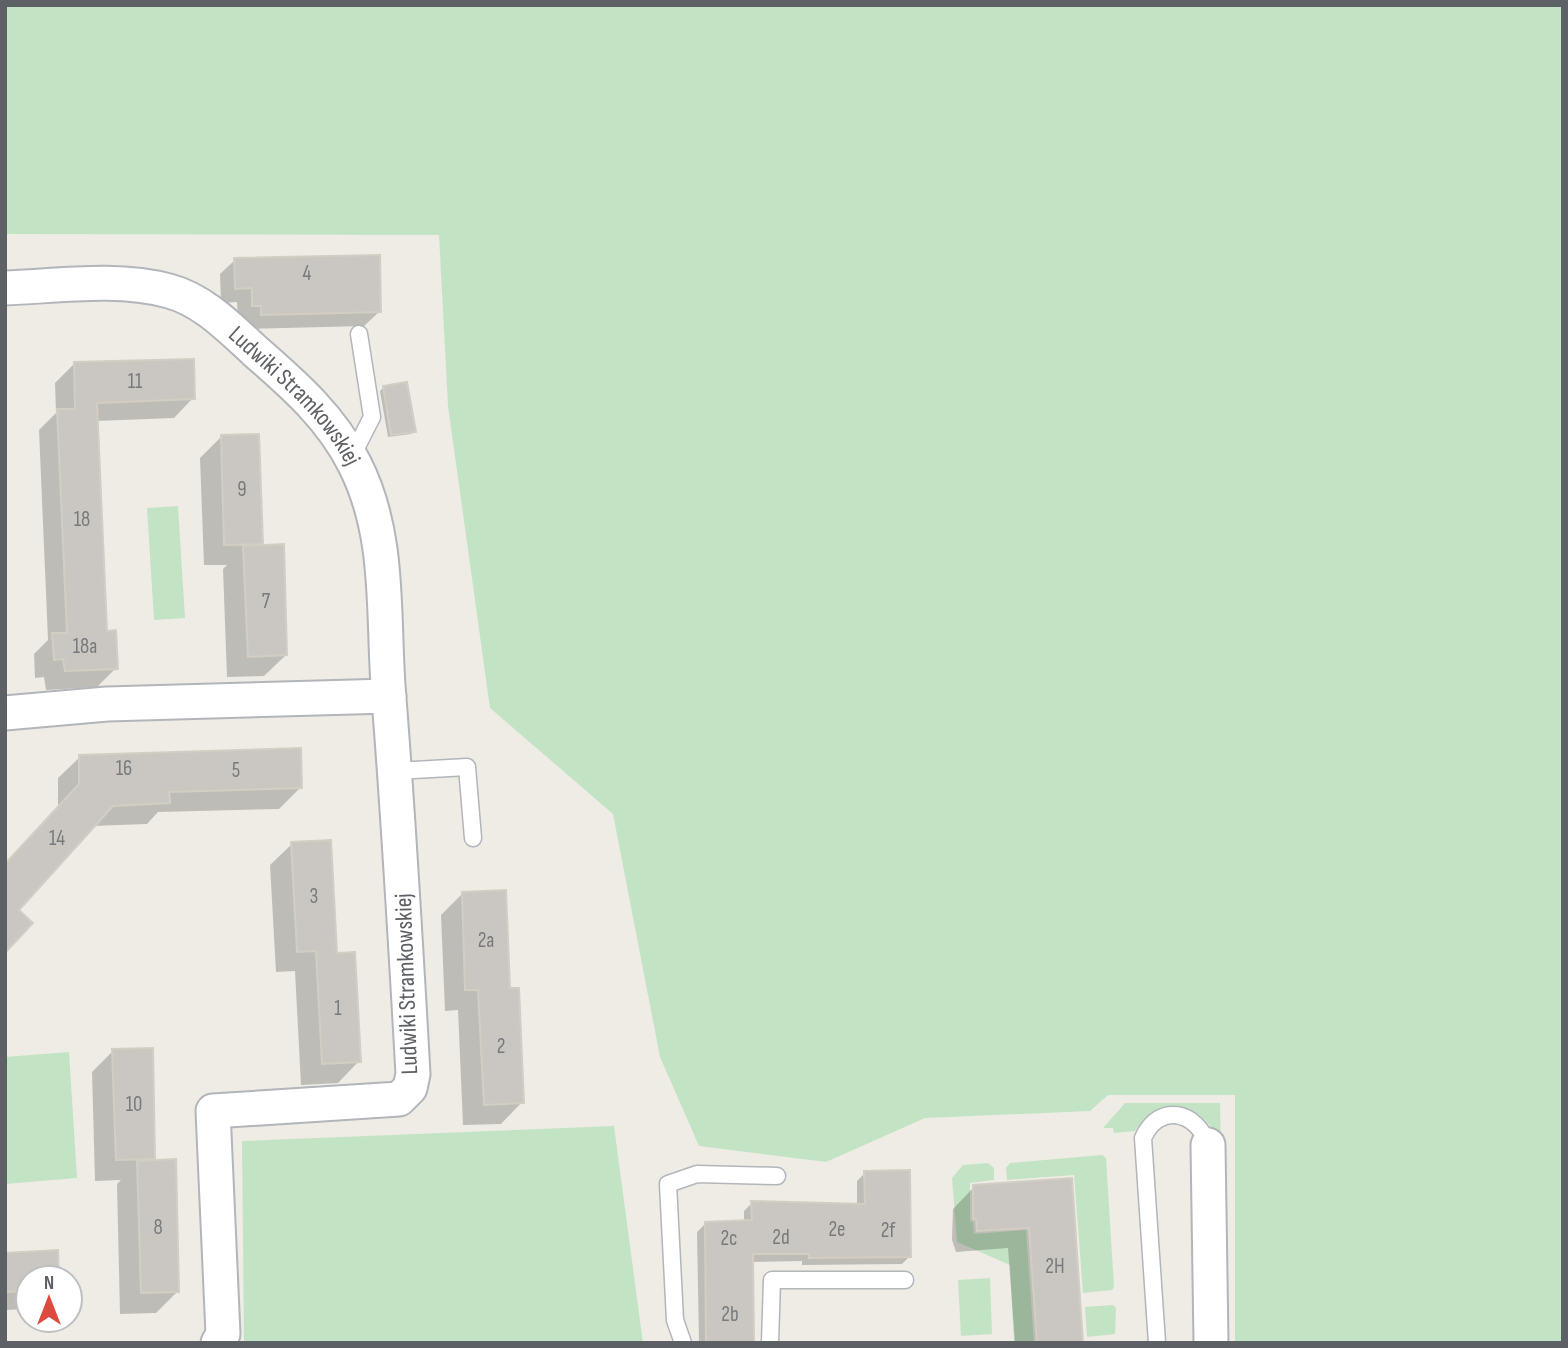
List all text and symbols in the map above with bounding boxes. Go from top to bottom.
house number: 4 [303,261,312,286]
street label: Ludwiki Stramkowskiej [223,320,367,470]
house number: 11 [128,369,143,394]
house number: 9 [237,477,247,502]
house number: 18 [74,507,90,532]
house number: 7 [262,589,271,614]
house number: 18a [73,634,97,659]
house number: 16 [116,756,132,781]
house number: 5 [232,758,240,783]
house number: 14 [49,826,65,851]
house number: 3 [310,884,318,909]
street label: Ludwiki Stramkowskiej [389,893,424,1075]
house number: 2a [478,928,494,953]
house number: 1 [334,996,342,1021]
house number: 2 [497,1034,505,1059]
house number: 10 [126,1092,142,1117]
house number: 8 [153,1215,163,1240]
house number: 2e [828,1217,846,1242]
house number: 2f [881,1218,896,1243]
house number: 2d [772,1225,790,1250]
house number: 2c [720,1226,738,1251]
house number: 2H [1045,1254,1065,1279]
north arrow [14,1264,84,1334]
text: N [44,1272,54,1295]
house number: 2b [721,1302,739,1327]

